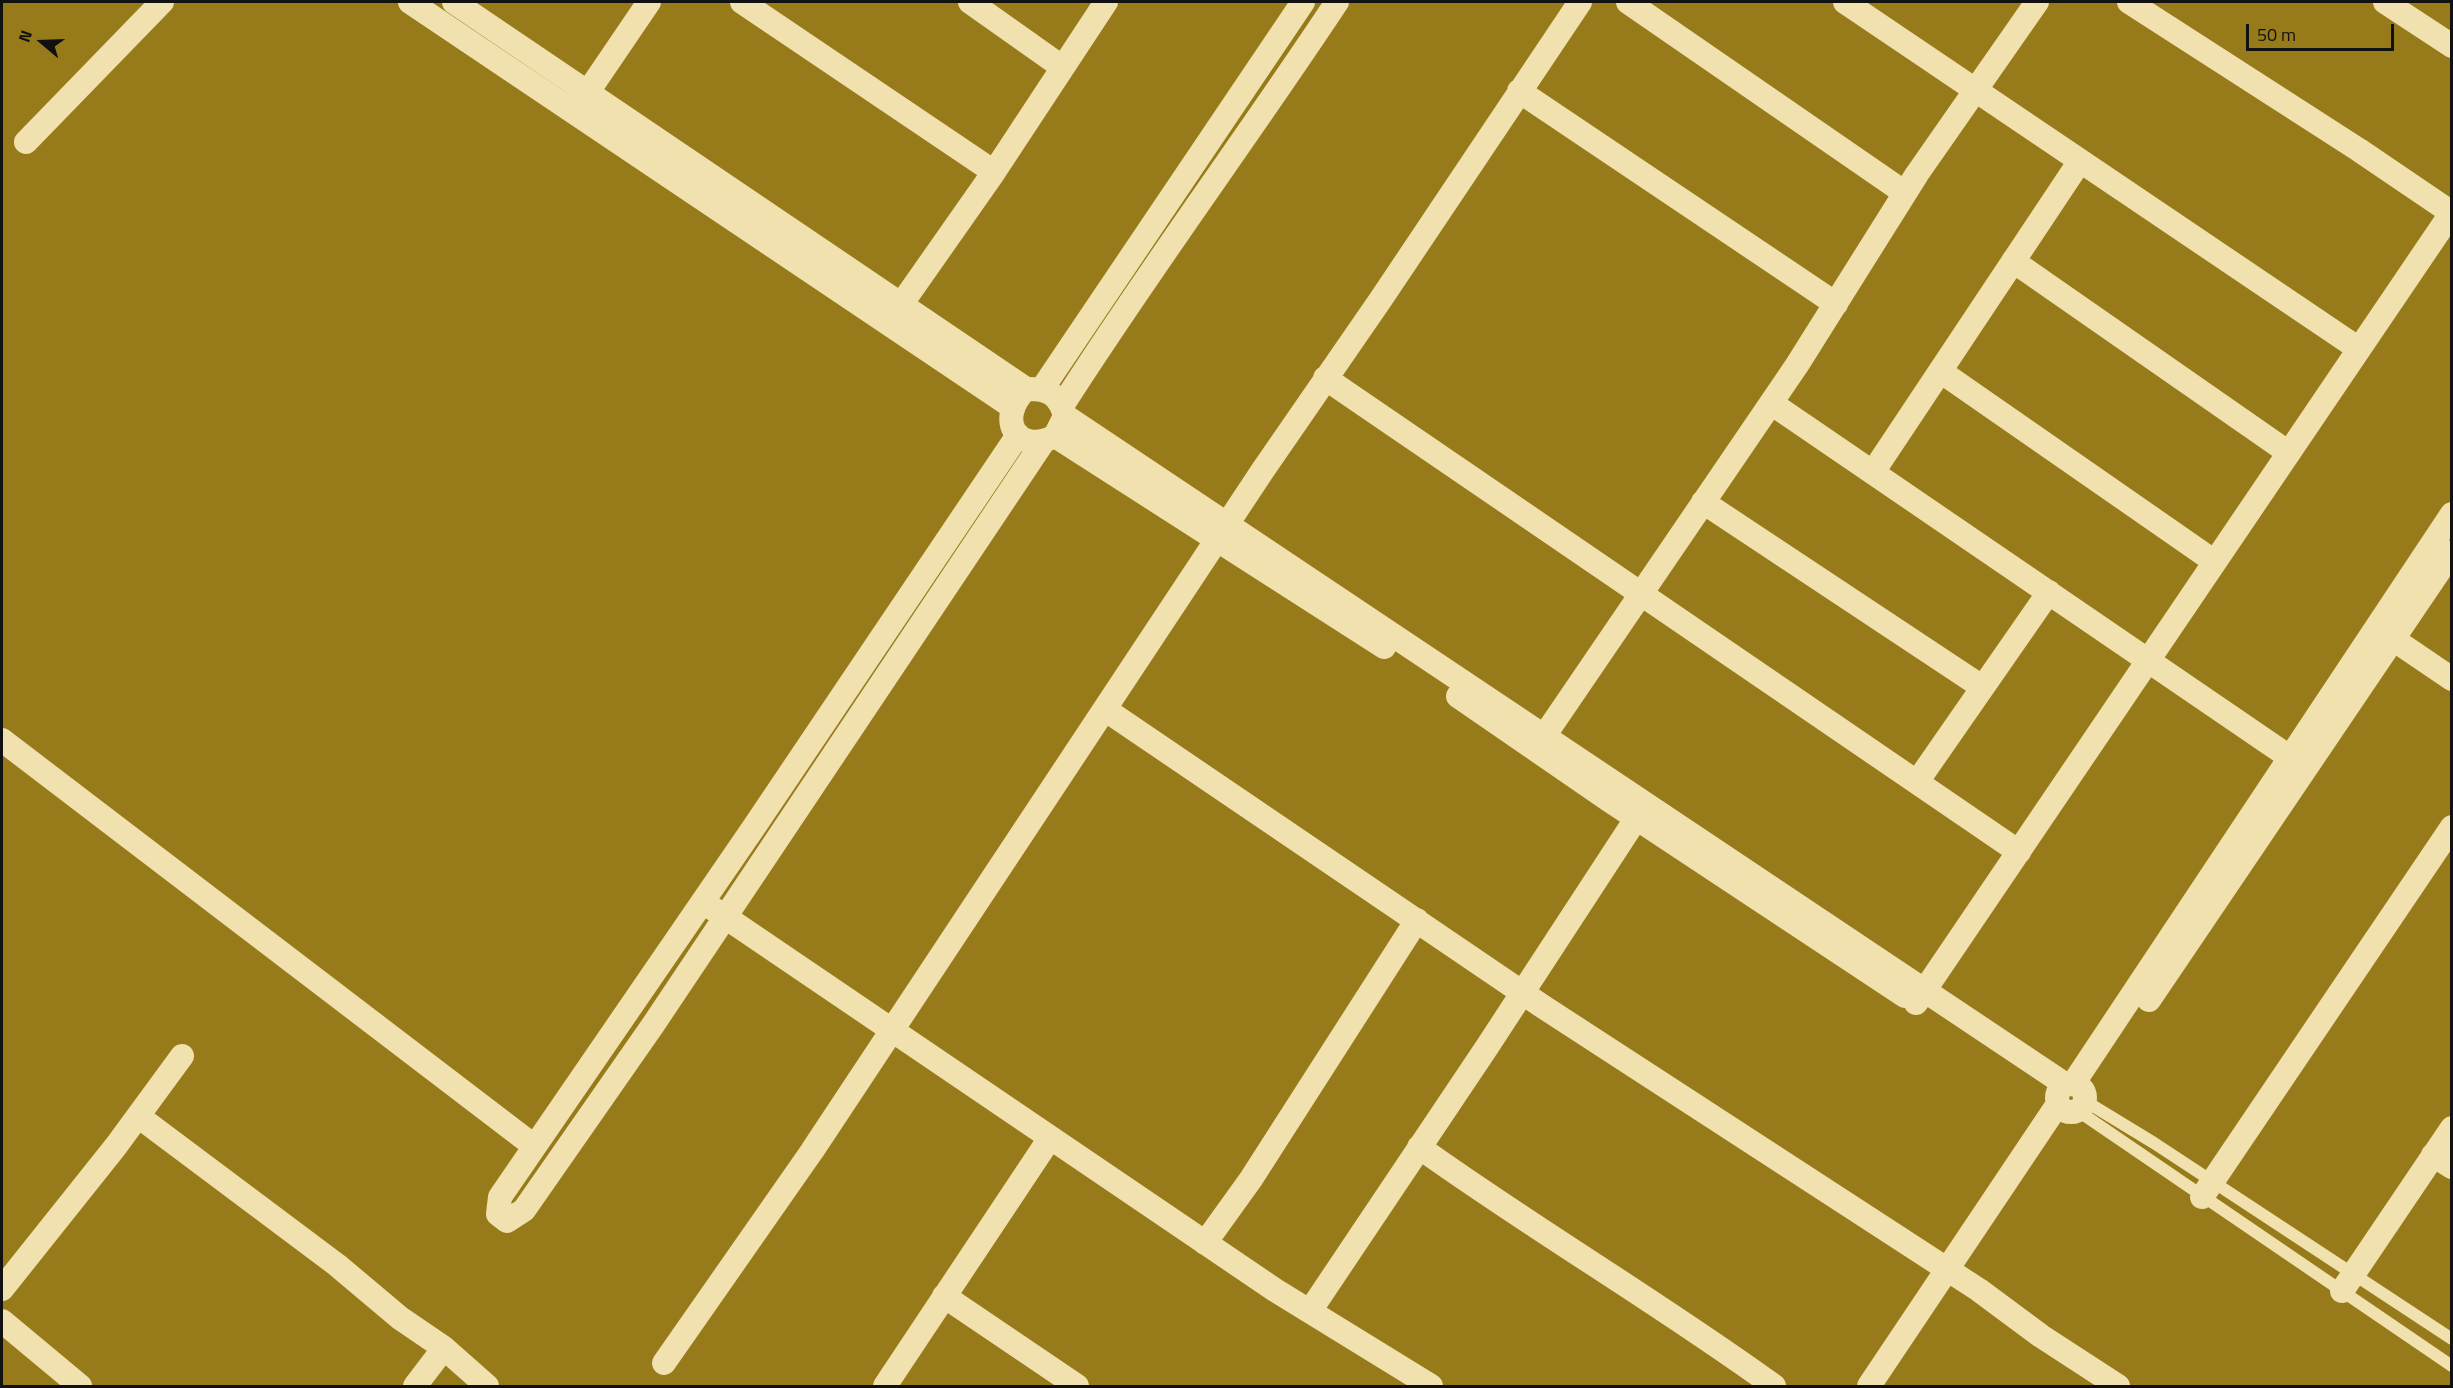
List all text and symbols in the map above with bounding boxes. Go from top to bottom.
north arrow [12,12,72,72]
scale bar [2249,12,2398,50]
text: 50 m [2257,21,2296,48]
text: N [12,27,38,45]

